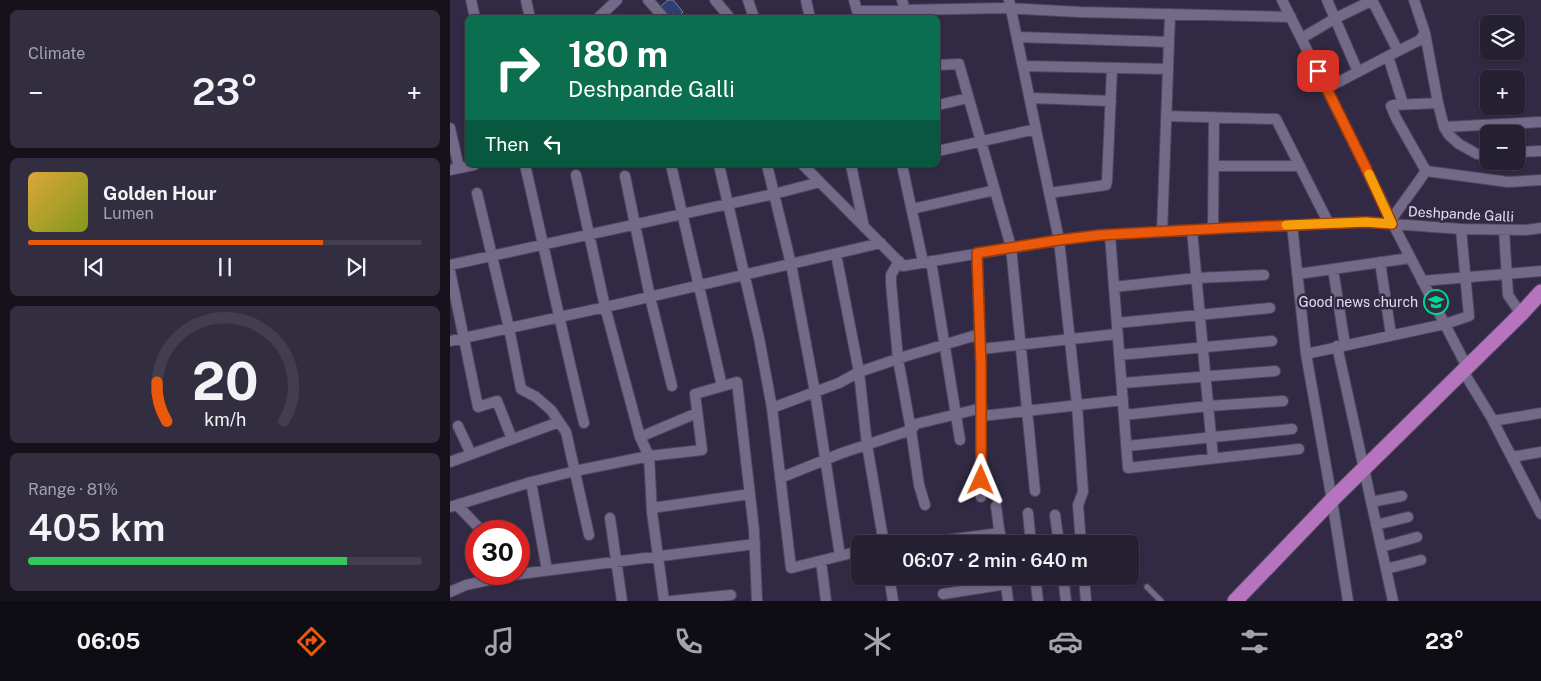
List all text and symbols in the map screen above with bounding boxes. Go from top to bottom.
map controls [1480,15,1525,170]
button: layers [1480,15,1525,60]
text: 180 m [568,34,668,75]
icon: right [485,35,550,100]
text: Climate [28,44,85,63]
pin [1297,50,1339,92]
icon: arrive [1304,57,1332,85]
text: 23° [192,69,258,114]
button: + [1480,70,1525,115]
text: − [28,76,44,109]
text: + [406,76,422,109]
text: Deshpande Galli [568,76,735,102]
button: − [1480,125,1525,170]
icon: left [539,130,567,158]
text: Then [485,133,529,155]
text: Golden Hour [103,182,217,204]
street label: Deshpande Galli [1408,203,1514,225]
text: Lumen [103,204,154,223]
icon: previous [80,253,108,281]
icon: pause [211,253,239,281]
icon: next [342,253,370,281]
school or university icon: Good news church [1423,289,1449,315]
place label: Good news church [1298,294,1418,310]
text: 20 [192,351,258,412]
text: km/h [204,409,246,430]
position arrow [954,453,1006,505]
text: Range · 81% [28,480,118,499]
text: 405 km [28,505,166,550]
speed limit sign: 30 [465,520,530,585]
text: 06:07 · 2 min · 640 m [902,549,1088,571]
icon: directions [294,624,329,659]
icon: music [482,624,517,659]
icon: phone [671,624,706,659]
icon: climate [860,624,895,659]
icon: car [1048,624,1083,659]
icon: filters [1237,624,1272,659]
text: 06:05 [77,628,140,654]
text: 23° [1425,628,1464,654]

